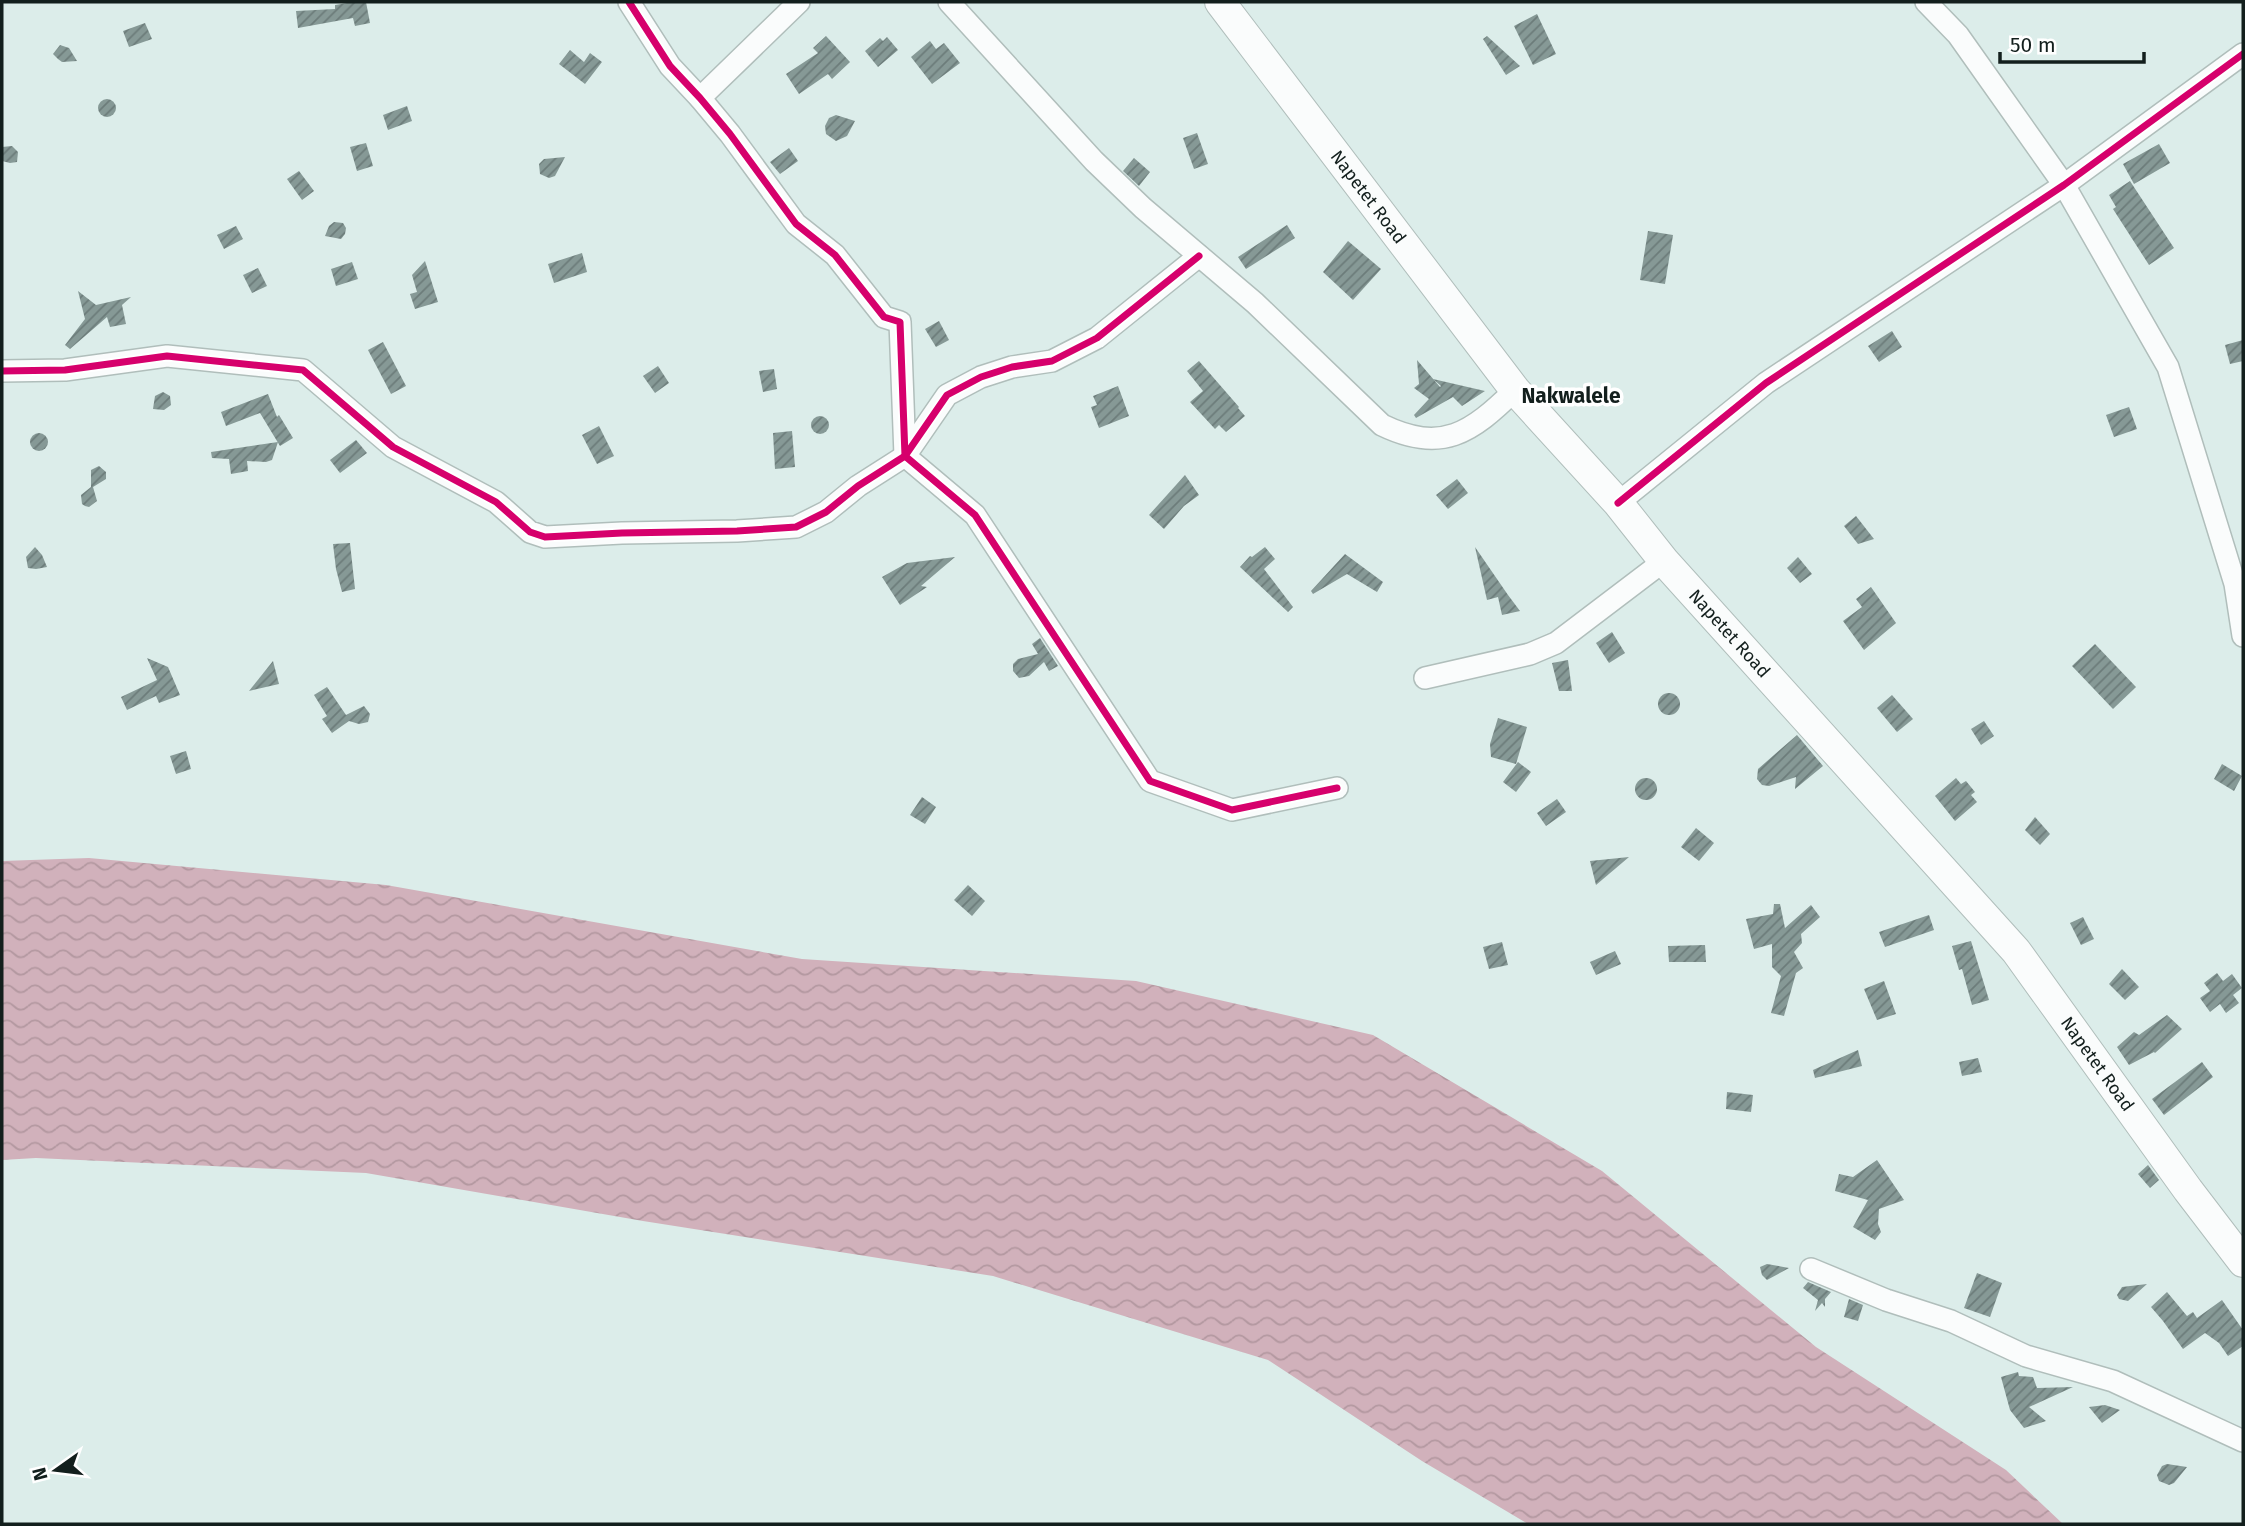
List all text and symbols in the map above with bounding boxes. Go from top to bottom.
scale bar [2000,21,2144,65]
text: 50 m [2010,32,2056,58]
street label: Napetet Road [1326,146,1411,248]
district label: Nakwalele [1521,383,1621,409]
street label: Napetet Road [1684,585,1775,682]
street label: Napetet Road [2056,1012,2139,1116]
north arrow [21,1435,91,1505]
text: N [27,1465,53,1483]

